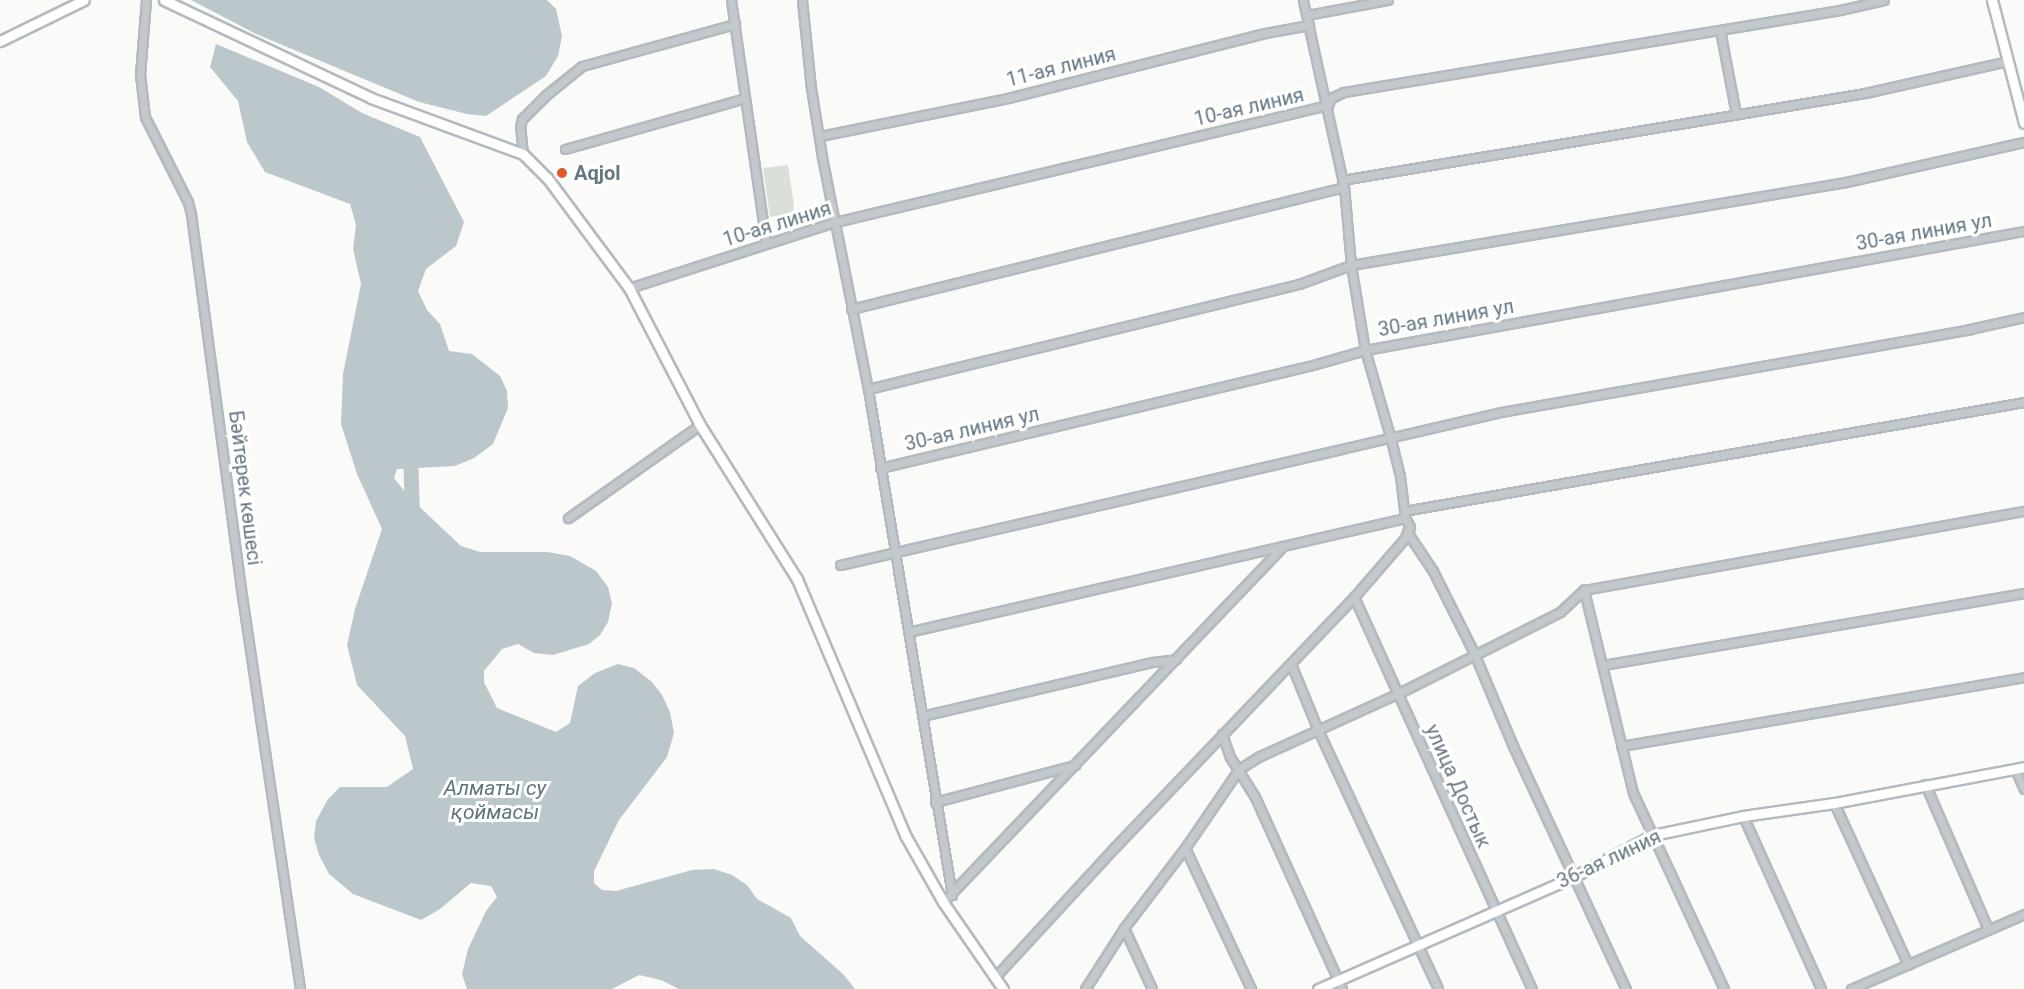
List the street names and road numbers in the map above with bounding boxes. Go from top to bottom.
street label: 11-ая линия [1004,42,1118,92]
street label: 10-ая линия [1192,83,1306,131]
street label: 10-ая линия [720,196,834,252]
street label: 30-ая линия ул [1854,208,1994,256]
street label: 30-ая линия ул [1376,294,1516,342]
street label: 30-ая линия ул [902,402,1042,456]
street label: Бәйтерек көшесі [224,409,266,567]
street label: улица Достык [1420,720,1496,852]
street label: 36-ая линия [1553,824,1665,894]

